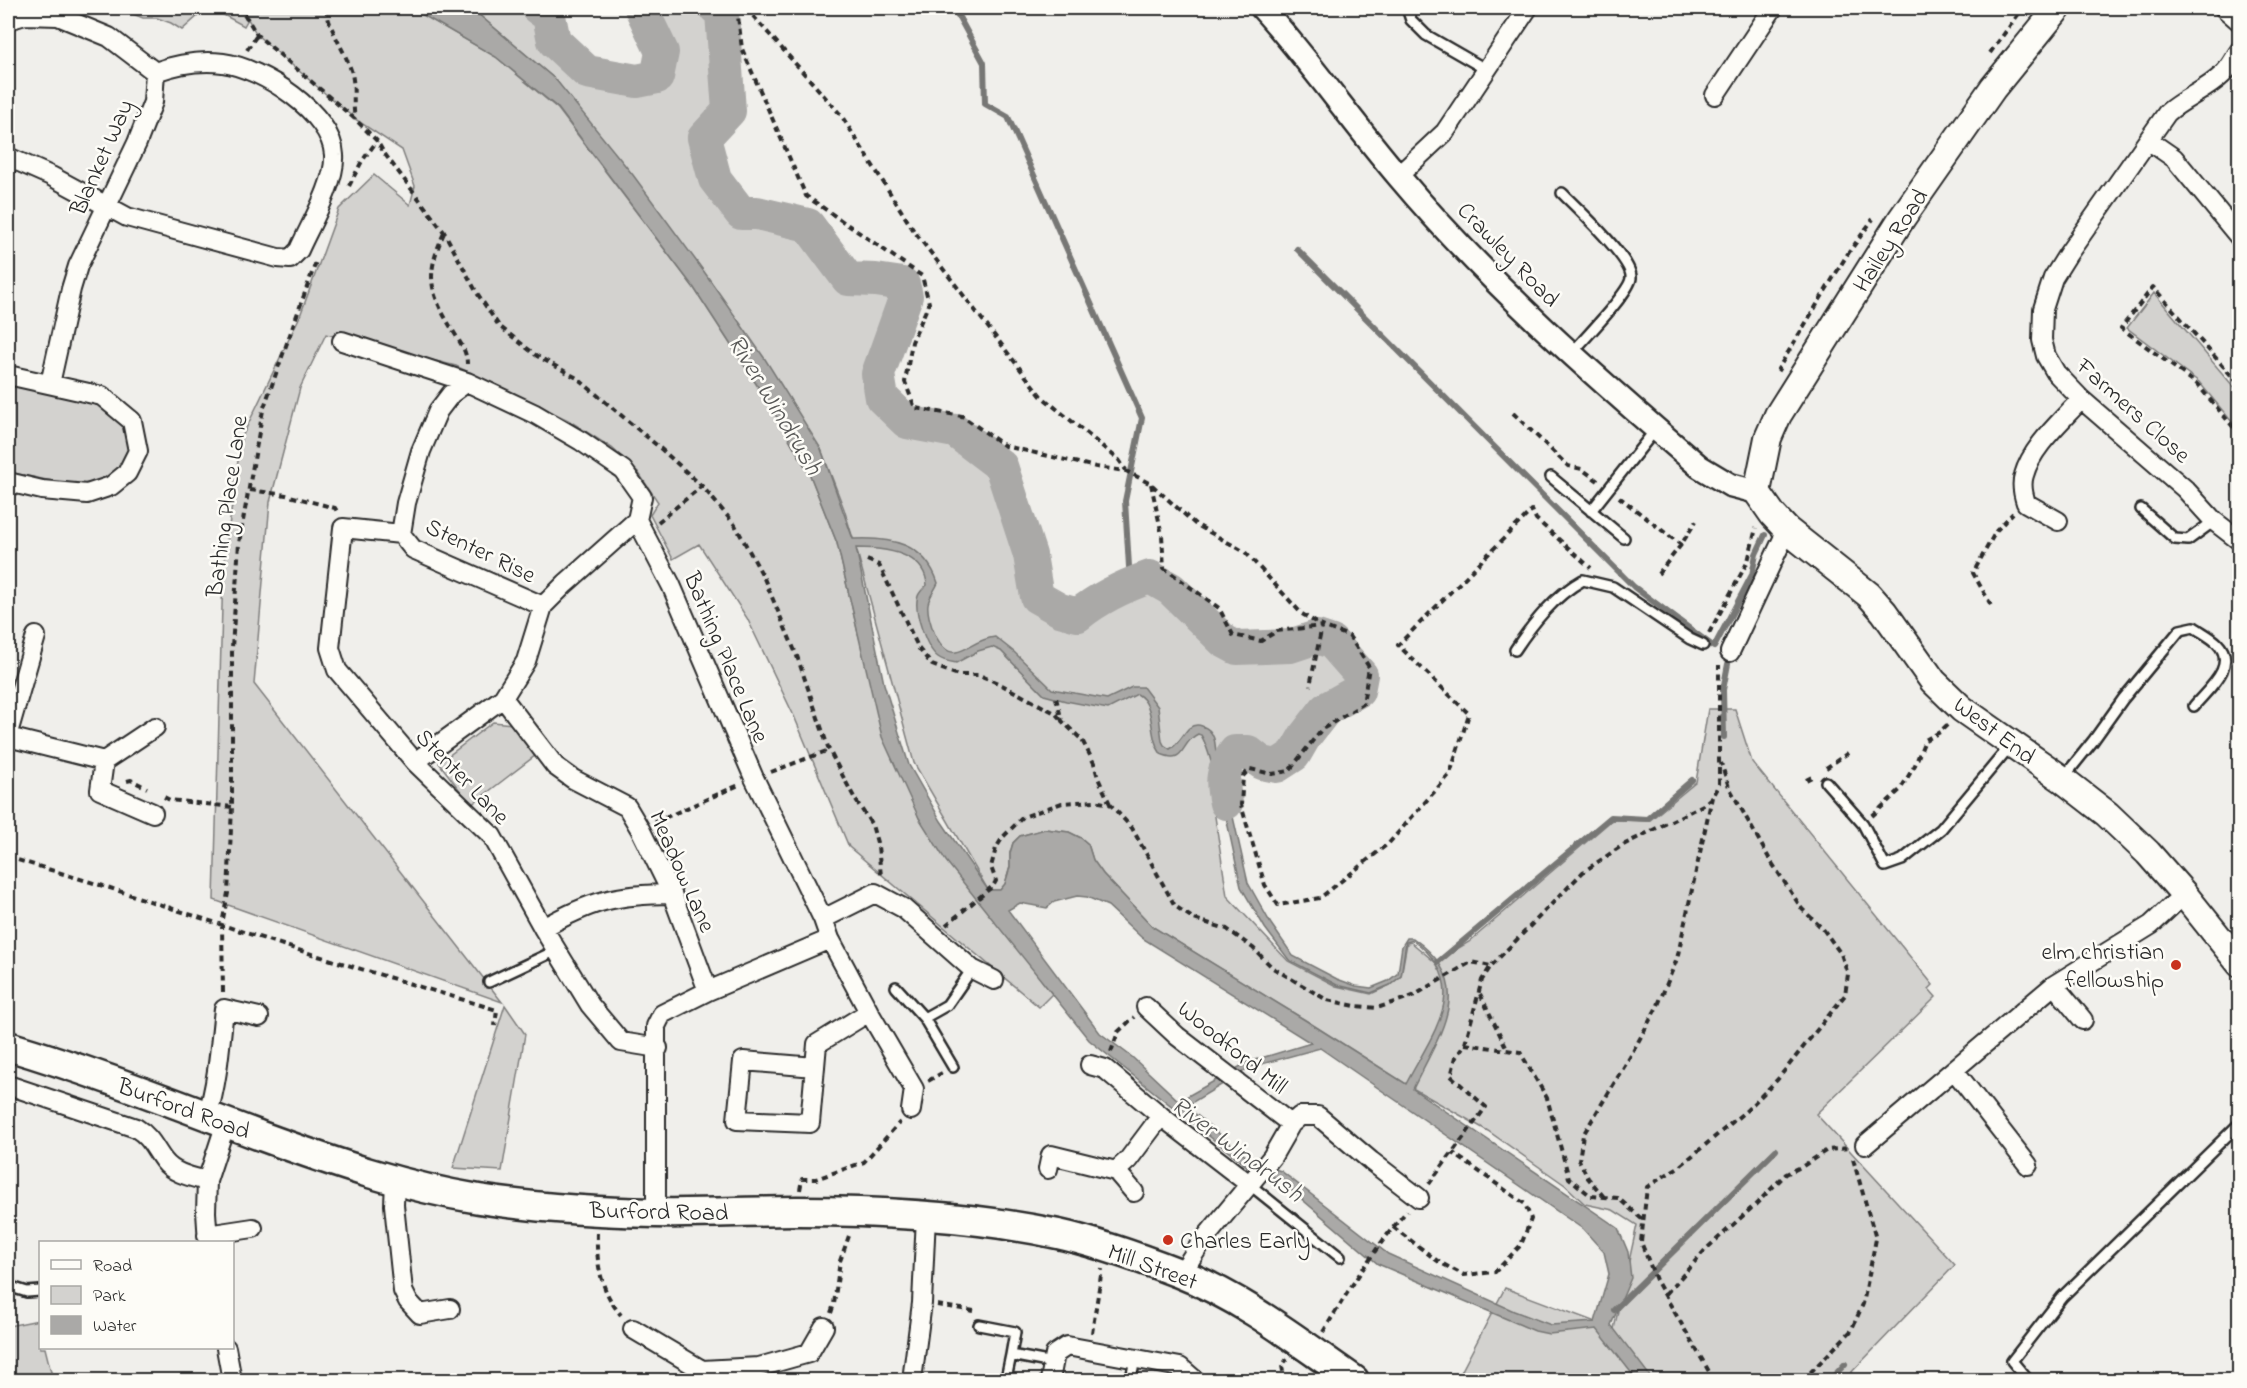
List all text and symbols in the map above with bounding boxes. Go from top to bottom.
street label: Blanket Way [62,94,145,223]
street label: Hailey Road [1845,182,1940,301]
street label: Crawley Road [1447,195,1567,318]
water label: River Windrush [716,328,831,484]
street label: Farmers Close [2067,350,2198,473]
street label: Bathing Place Lane [198,413,259,600]
street label: Stenter Rise [419,510,541,594]
street label: Bathing Place Lane [672,566,777,749]
street label: West End [1945,689,2043,775]
street label: Stenter Lane [406,721,517,834]
street label: Meadow Lane [638,805,723,939]
place label: elm christian fellowship [2041,936,2164,999]
marker: elm christian fellowship [2169,958,2183,972]
street label: Woodford Mill [1169,993,1294,1104]
street label: Burford Road [111,1070,255,1151]
water label: River Windrush [1162,1088,1311,1214]
street label: Burford Road [588,1195,729,1232]
place label: Charles Early [1180,1225,1310,1261]
marker: Charles Early [1161,1233,1175,1247]
street label: Mill Street [1102,1236,1202,1301]
legend [39,1241,234,1349]
text: Road [93,1254,132,1280]
text: Park [93,1284,126,1310]
text: Water [93,1314,137,1340]

